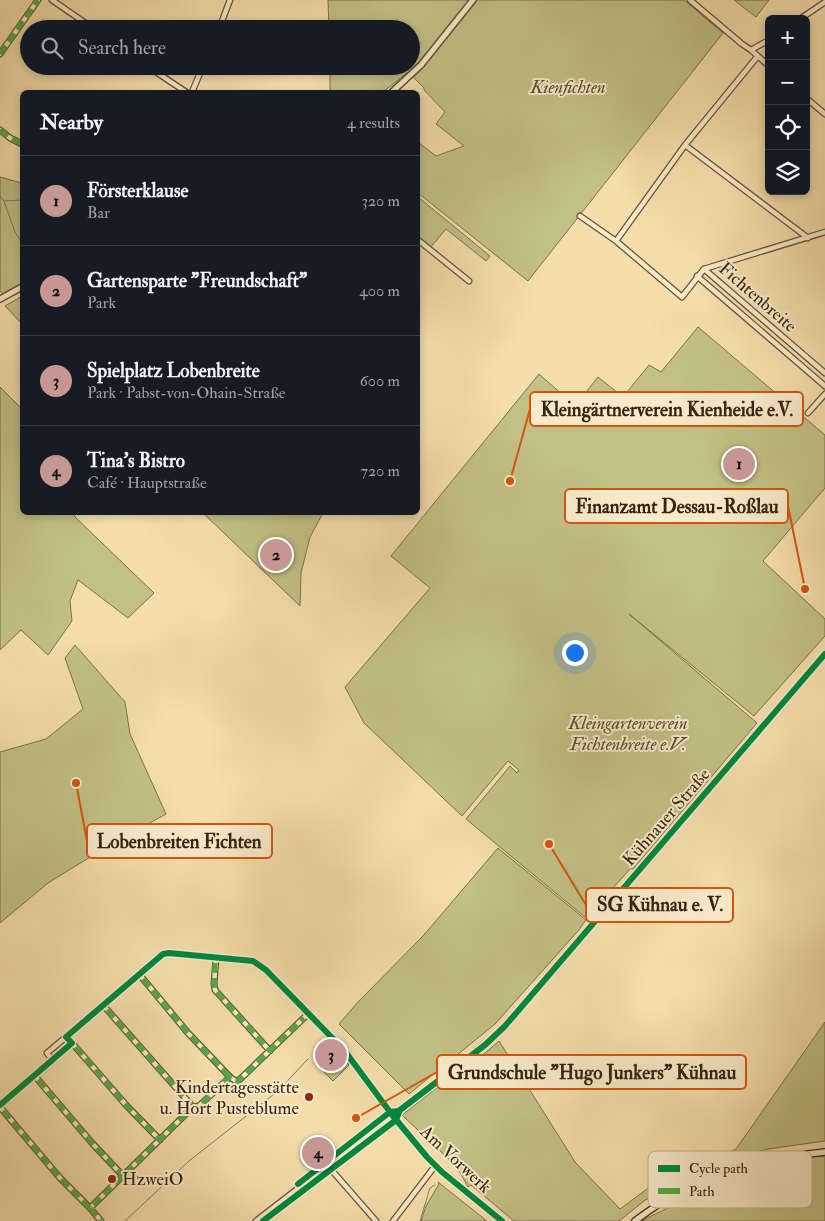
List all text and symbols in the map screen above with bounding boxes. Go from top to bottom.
map controls [765,15,810,195]
button: + [765,15,810,60]
search box [20,20,420,75]
icon: search [38,34,66,62]
text: Search here [78,36,166,60]
button: − [765,60,810,105]
park label: Kienfichten [529,76,606,99]
button: locate [765,105,810,150]
text: Nearby [40,109,103,136]
text: 4 results [347,113,400,133]
button: layers [765,150,810,195]
text: Försterklause [87,179,188,203]
text: 1 [53,191,59,211]
text: 320 m [362,191,400,211]
text: Bar [87,203,110,223]
street label: Fichtenbreite [714,257,802,338]
text: Gartensparte "Freundschaft" [87,269,307,293]
text: 2 [52,281,60,301]
text: 400 m [359,281,400,301]
text: Park [87,293,116,313]
text: Spielplatz Lobenbreite [87,359,260,383]
text: 3 [53,371,59,391]
text: 600 m [360,371,400,391]
text: Park · Pabst-von-Ohain-Straße [87,383,285,403]
callout: Kleingärtnerverein Kienheide e.V. [530,392,803,426]
text: Kleingärtnerverein Kienheide e.V. [541,398,794,423]
pin: 1 [723,445,755,483]
text: Tina's Bistro [87,449,185,473]
text: 4 [52,461,60,481]
text: 720 m [361,461,400,481]
text: Café · Hauptstraße [87,473,207,493]
callout: Finanzamt Dessau-Roßlau [565,489,788,523]
text: Finanzamt Dessau-Roßlau [575,495,779,519]
pin: 2 [260,536,292,574]
your location [562,640,588,666]
park label: Kleingartenverein Fichtenbreite e.V. [568,712,688,756]
street label: Kühnauer Straße [618,763,715,871]
callout: Lobenbreiten Fichten [87,824,272,858]
text: Lobenbreiten Fichten [96,830,262,854]
callout: SG Kühnau e. V. [586,888,733,922]
text: SG Kühnau e. V. [597,893,723,917]
pin: 3 [315,1036,347,1074]
callout: Grundschule "Hugo Junkers" Kühnau [437,1055,746,1089]
text: Grundschule "Hugo Junkers" Kühnau [448,1061,736,1086]
place label: Kindertagesstätte u. Hort Pusteblume [160,1076,299,1120]
marker: Kindertagesstätte u. Hort Pusteblume [303,1091,315,1103]
street label: Am Vorwerk [414,1120,497,1199]
pin: 4 [302,1134,334,1172]
legend [648,1151,812,1208]
text: Cycle path [689,1160,749,1178]
place label: HzweiO [122,1168,183,1191]
marker: HzweiO [106,1173,118,1185]
text: Path [689,1183,715,1200]

